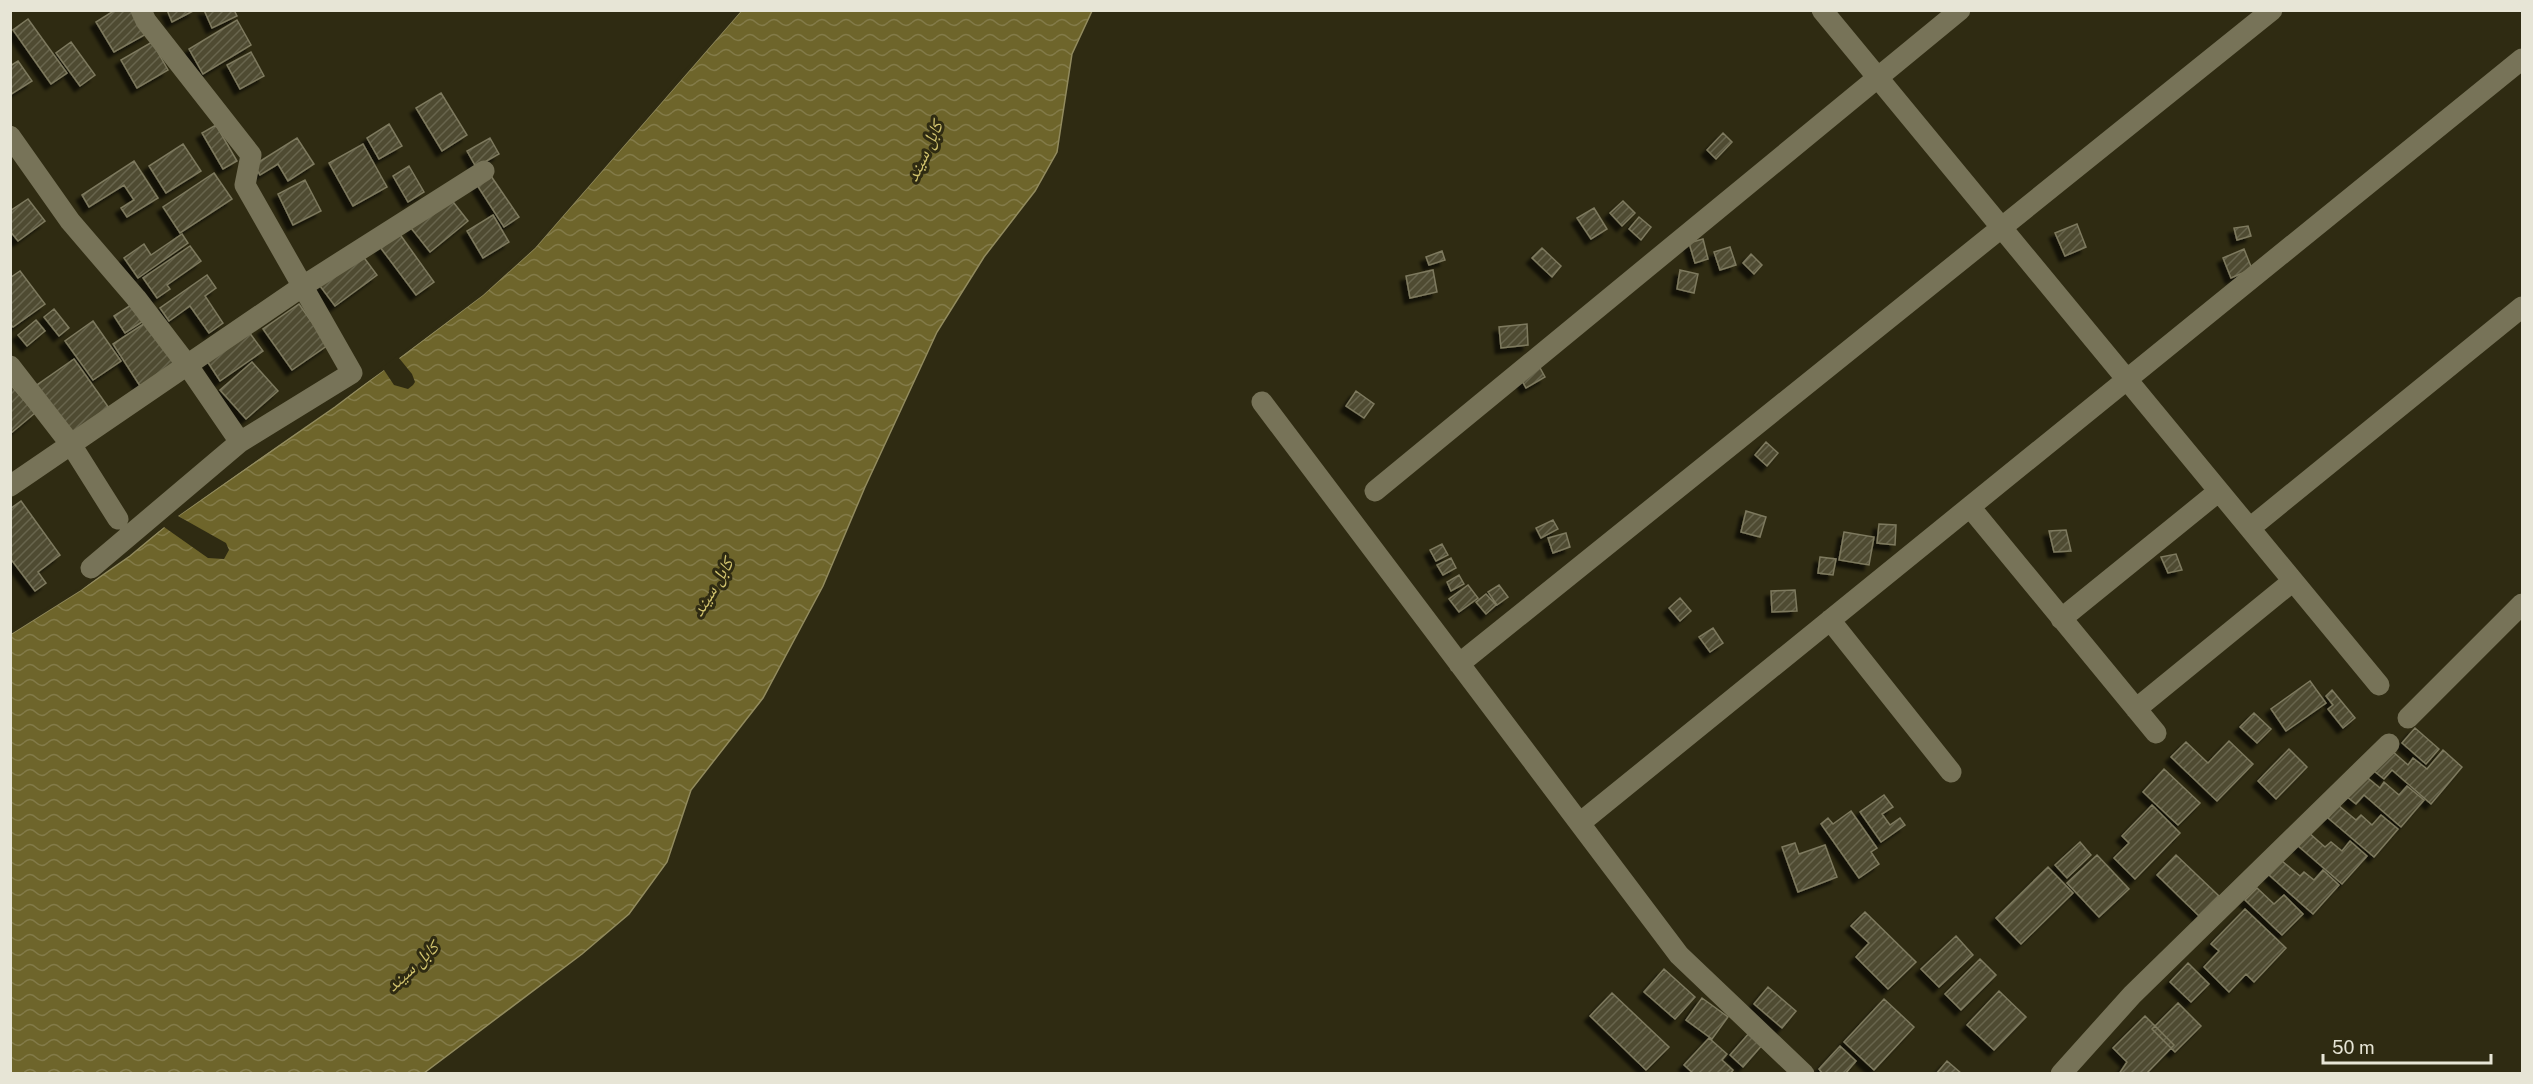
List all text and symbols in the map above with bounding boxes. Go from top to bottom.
water label: کابل سيند [901,114,949,185]
water label: کابل سيند [686,551,740,620]
water label: کابل سيند [381,934,446,996]
scale bar [2323,1027,2491,1065]
text: 50 m [2332,1037,2375,1058]

